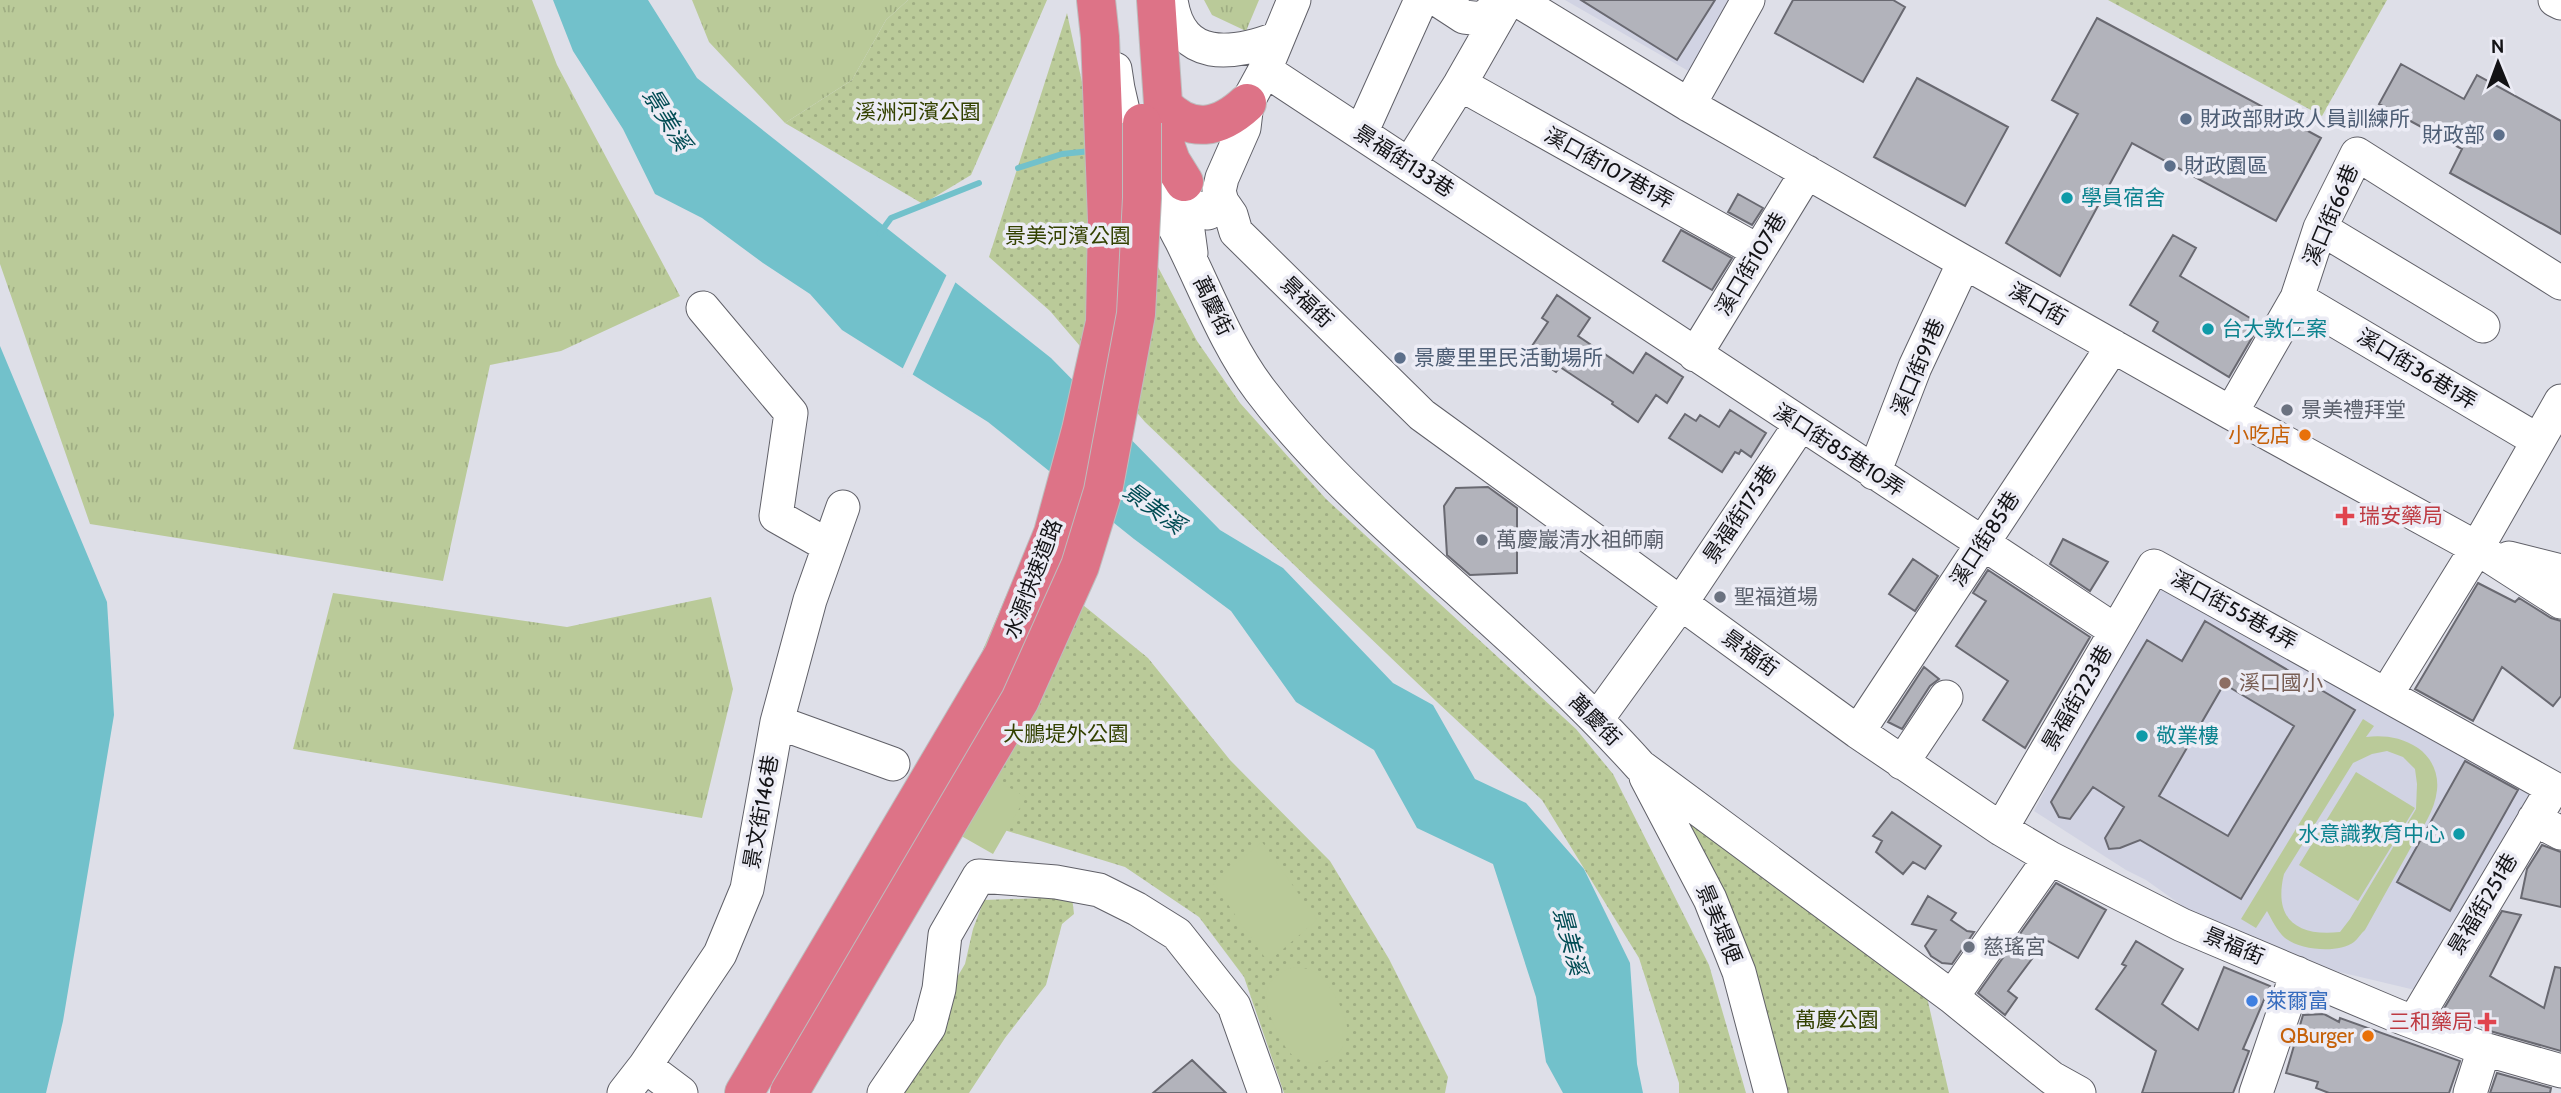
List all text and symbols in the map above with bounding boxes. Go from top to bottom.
north arrow [2463,28,2533,98]
text: N [2491,35,2505,58]
water label: 景美溪 [637,82,699,158]
park label: 溪洲河濱公園 [855,99,981,124]
place label: 財政部財政人員訓練所 [2200,106,2410,131]
marker: 財政部財政人員訓練所 [2178,111,2194,127]
street label: 景福街133巷 [1350,119,1459,202]
street label: 溪口街107巷1弄 [1540,122,1678,213]
place label: 財政部 [2422,122,2485,147]
marker: 財政部 [2491,127,2507,143]
place label: 財政園區 [2184,153,2268,178]
marker: 財政園區 [2162,158,2178,174]
street label: 溪口街66巷 [2298,160,2363,269]
place label: 學員宿舍 [2081,185,2165,210]
marker: 學員宿舍 [2059,190,2075,206]
street label: 溪口街107巷 [1710,208,1791,320]
park label: 景美河濱公園 [1005,223,1131,248]
street label: 景福街 [1276,271,1339,333]
street label: 萬慶街 [1188,272,1238,340]
street label: 溪口街 [2005,277,2072,330]
street label: 溪口街91巷 [1886,315,1949,419]
place label: 台大敦仁案 [2222,316,2327,341]
marker: 台大敦仁案 [2200,321,2216,337]
street label: 溪口街36巷1弄 [2353,323,2482,414]
place label: 景慶里里民活動場所 [1414,345,1603,370]
marker: 景慶里里民活動場所 [1392,350,1408,366]
place label: 景美禮拜堂 [2301,397,2406,422]
street label: 溪口街85巷10弄 [1769,398,1909,501]
marker: 景美禮拜堂 [2279,402,2295,418]
place label: 小吃店 [2228,422,2291,447]
marker: 小吃店 [2297,427,2313,443]
street label: 景福街175巷 [1698,460,1781,567]
water label: 景美溪 [1118,476,1193,541]
street label: 溪口街85巷 [1945,487,2025,591]
place label: 瑞安藥局 [2359,503,2443,528]
marker: 瑞安藥局 [2337,508,2353,524]
street label: 水源快速道路 [998,516,1067,642]
place label: 萬慶巖清水祖師廟 [1496,527,1664,552]
marker: 萬慶巖清水祖師廟 [1474,532,1490,548]
street label: 溪口街55巷4弄 [2167,565,2301,654]
place label: 聖福道場 [1734,584,1818,609]
marker: 聖福道場 [1712,589,1728,605]
street label: 景福街 [1717,624,1783,681]
street label: 景福街223巷 [2036,641,2117,755]
place label: 溪口國小 [2239,670,2323,695]
marker: 溪口國小 [2217,675,2233,691]
street label: 萬慶街 [1564,689,1626,751]
park label: 大鵬堤外公園 [1003,721,1129,746]
place label: 敬業樓 [2156,723,2219,748]
marker: 敬業樓 [2134,728,2150,744]
street label: 景文街146巷 [738,753,783,871]
place label: 水意識教育中心 [2298,821,2445,846]
marker: 水意識教育中心 [2451,826,2467,842]
street label: 景福街251巷 [2443,849,2522,959]
street label: 景美堤便 [1692,880,1747,967]
water label: 景美溪 [1548,904,1593,981]
street label: 景福街 [2200,922,2268,969]
place label: 慈瑤宮 [1983,934,2046,959]
marker: 慈瑤宮 [1961,939,1977,955]
place label: 萊爾富 [2266,988,2329,1013]
marker: 萊爾富 [2244,993,2260,1009]
park label: 萬慶公園 [1795,1007,1879,1032]
place label: 三和藥局 [2389,1009,2473,1034]
marker: 三和藥局 [2479,1014,2495,1030]
place label: QBurger [2280,1023,2354,1048]
marker: QBurger [2360,1028,2376,1044]

